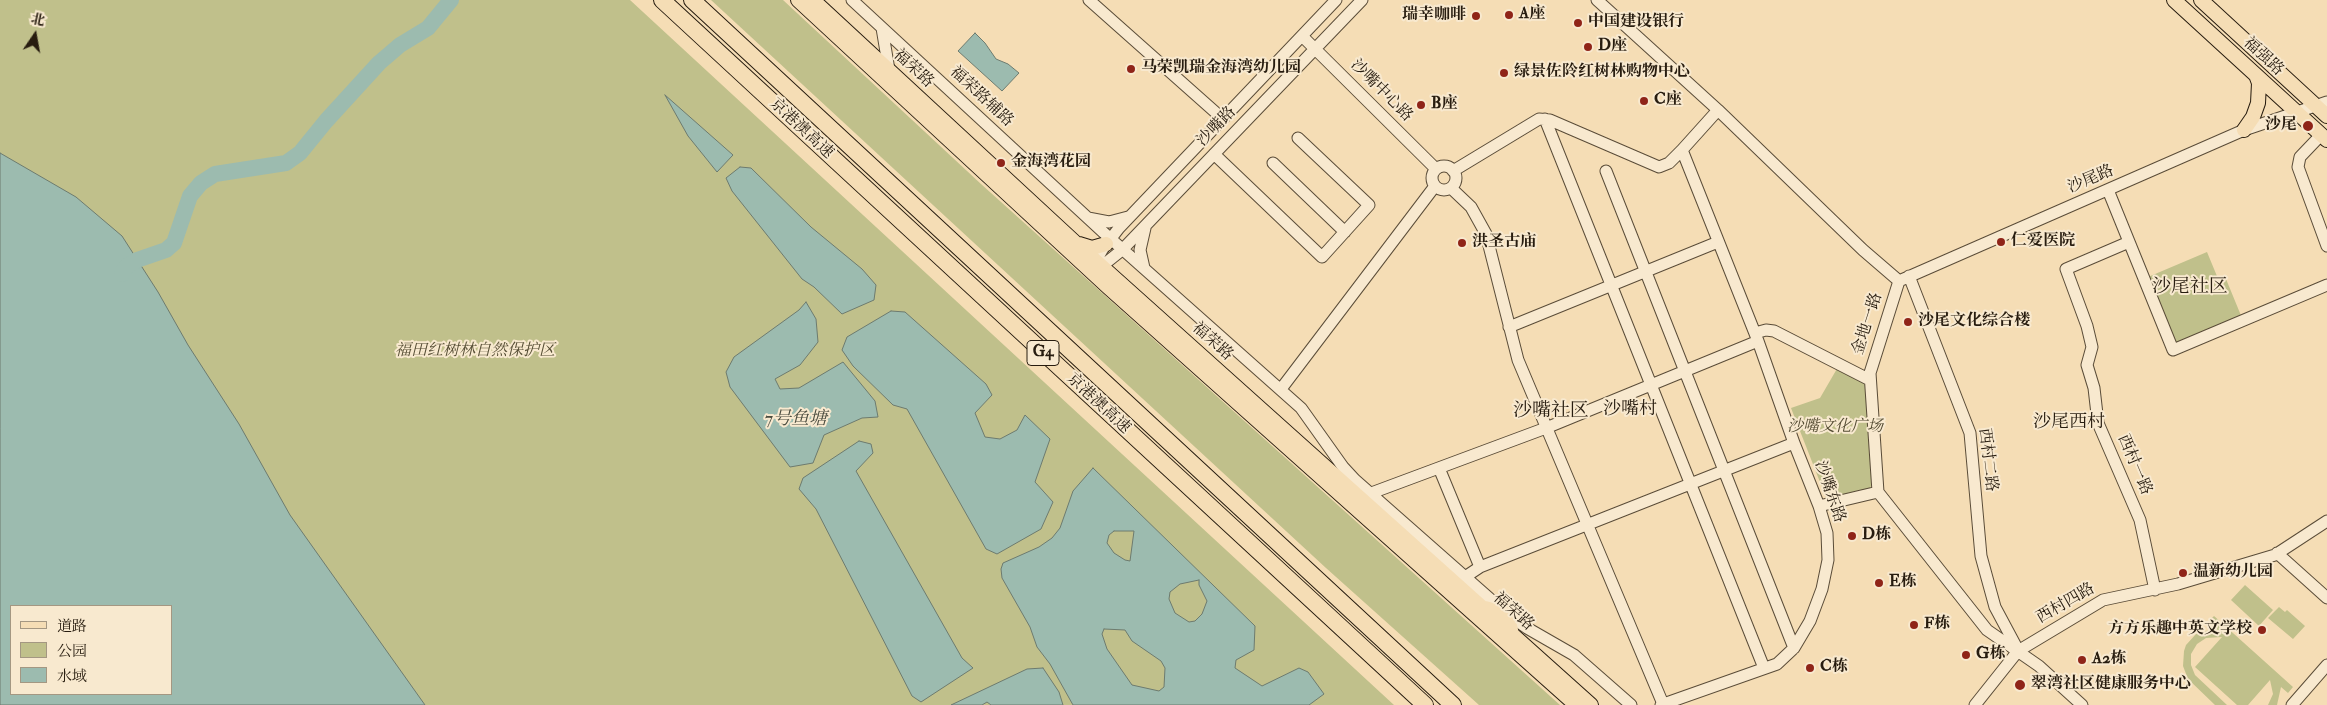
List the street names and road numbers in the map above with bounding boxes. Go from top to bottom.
street label: 福强路 [2239,34,2287,80]
street label: 福荣路 [889,46,937,92]
street label: 沙嘴中心路 [1346,56,1416,126]
street label: 福荣路辅路 [945,63,1017,131]
street label: 京港澳高速 [765,95,837,163]
street label: 沙嘴路 [1193,103,1241,151]
street label: 沙尾路 [2065,162,2117,198]
street label: 金地一路 [1849,291,1887,357]
street label: 福荣路 [1188,319,1236,365]
road number: G4 [1027,340,1059,366]
street label: 京港澳高速 [1062,370,1134,438]
street label: 西村二路 [1974,427,2000,493]
street label: 西村一路 [2113,432,2155,498]
street label: 沙嘴东路 [1810,459,1848,525]
street label: 西村四路 [2033,580,2099,628]
street label: 福荣路 [1489,589,1537,635]

